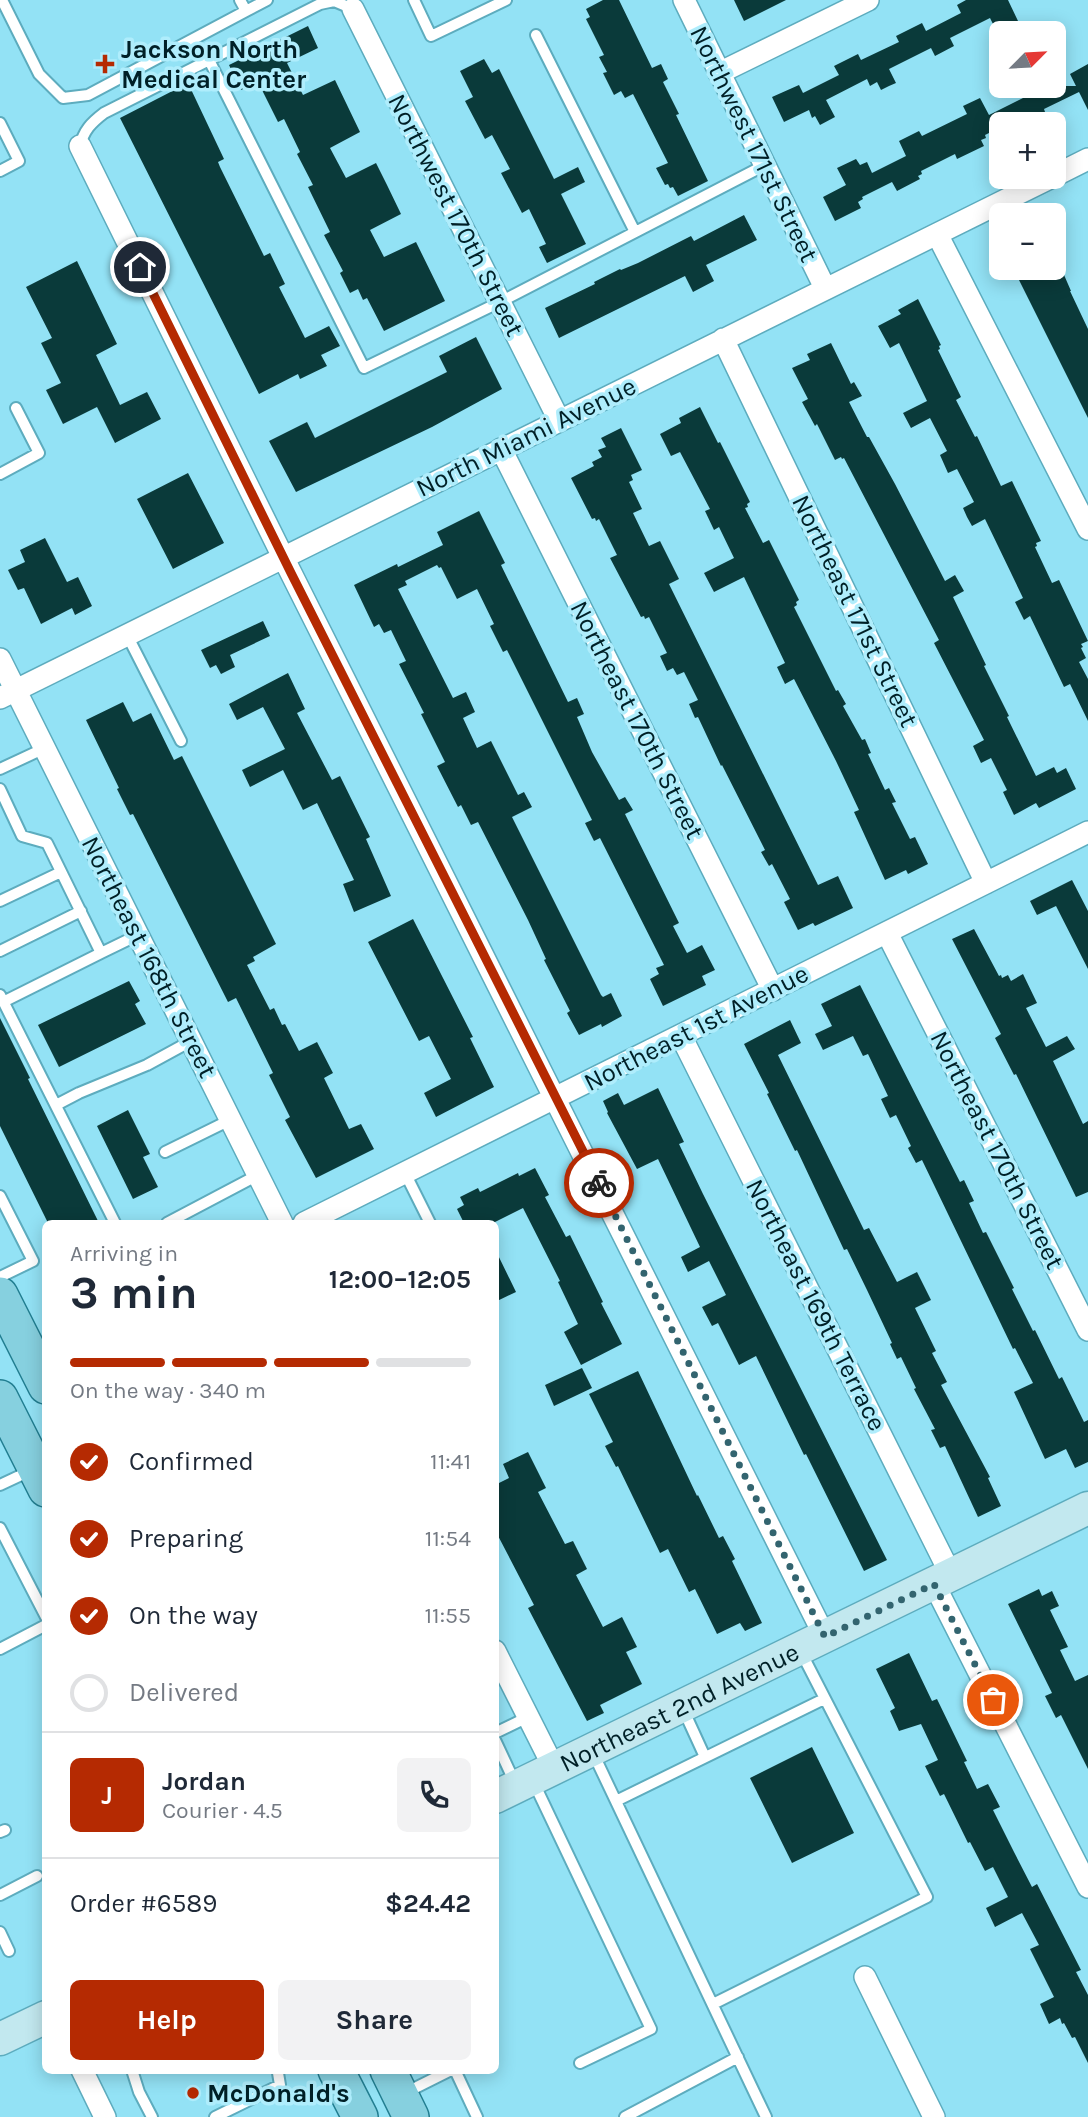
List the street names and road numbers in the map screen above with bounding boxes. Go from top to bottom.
street label: Northwest 171st Street [683,21,825,267]
street label: Northwest 170th Street [381,89,531,342]
street label: North Miami Avenue [411,370,641,504]
street label: Northeast 171st Street [785,490,925,732]
street label: Northeast 170th Street [563,596,711,845]
street label: Northeast 168th Street [75,831,223,1083]
street label: Northeast 1st Avenue [579,958,813,1098]
street label: Northeast 170th Street [923,1026,1071,1275]
street label: Northeast 169th Terrace [739,1174,893,1436]
street label: Northeast 2nd Avenue [555,1636,804,1779]

